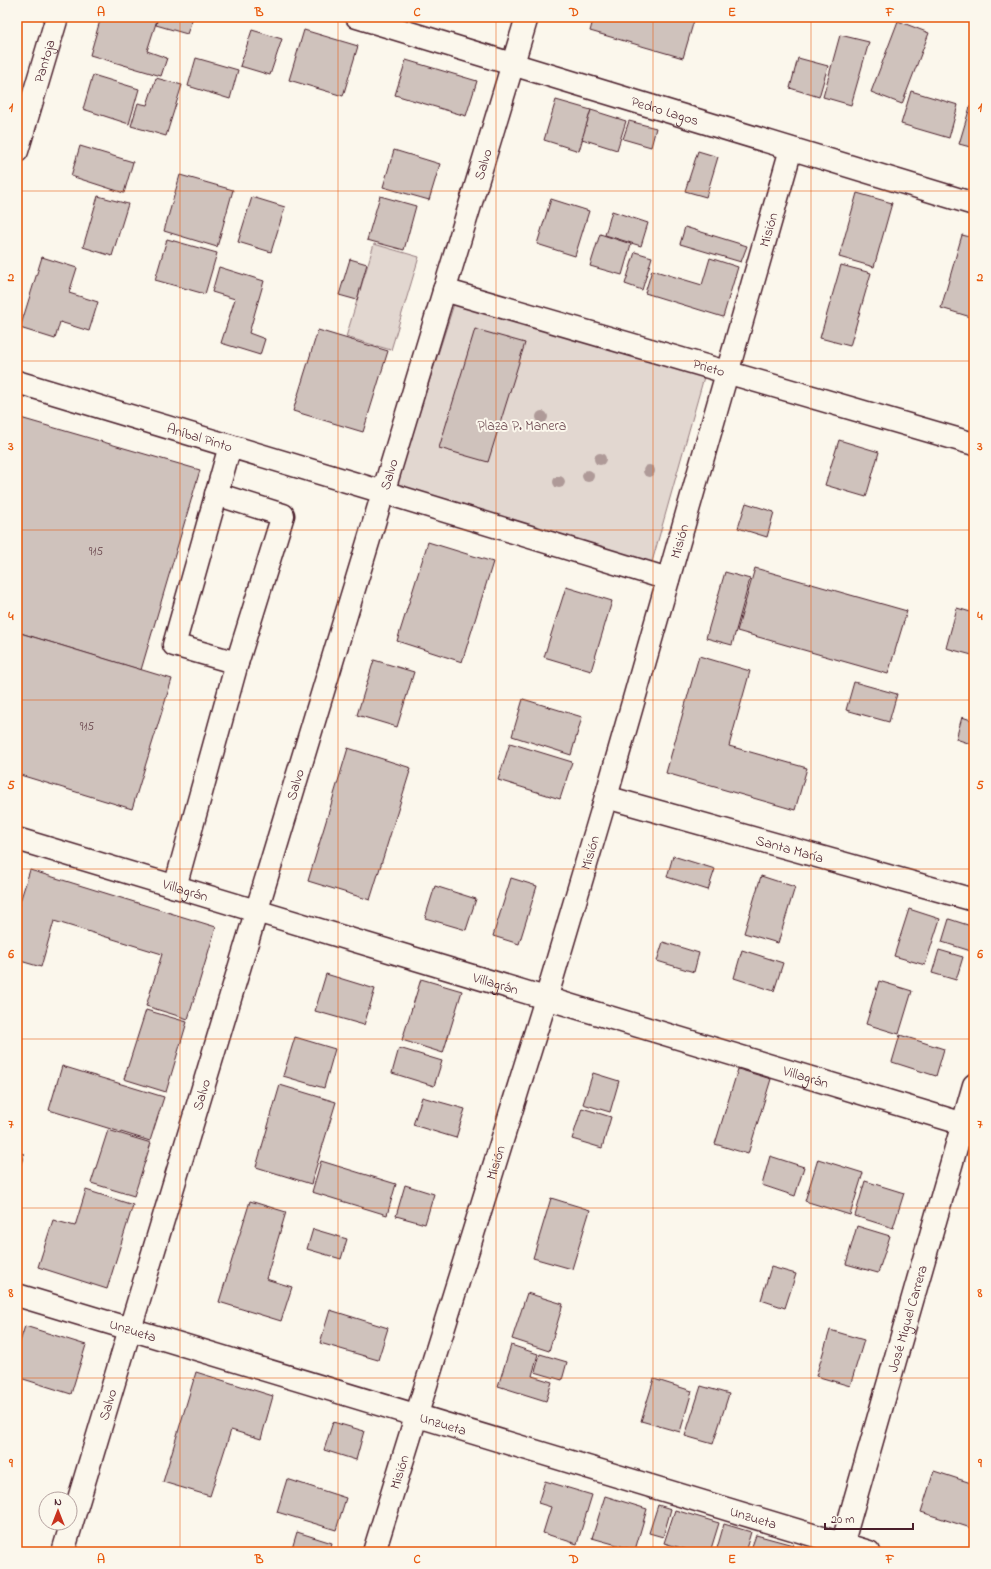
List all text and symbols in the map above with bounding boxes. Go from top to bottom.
text: A [97,3,105,22]
text: B [254,3,264,22]
text: C [413,3,421,22]
text: D [568,3,579,22]
text: E [728,3,736,22]
text: F [885,3,895,22]
street label: Pantoja [29,37,62,85]
street label: Pedro Lagos [628,92,701,132]
text: 1 [9,98,14,117]
text: 1 [978,98,983,117]
street label: Salvo [469,146,499,183]
street label: Misión [755,210,784,250]
text: 2 [7,268,15,287]
text: 2 [976,268,984,287]
street label: Prieto [690,354,727,383]
park label: Plaza P. Manera [478,416,566,437]
street label: Aníbal Pinto [164,419,235,458]
text: 3 [7,437,14,456]
text: 3 [976,437,983,456]
street label: Salvo [375,457,405,493]
street label: Misión [666,522,695,561]
house number: 915 [89,543,103,561]
text: 4 [7,607,14,626]
text: 4 [976,607,983,626]
house number: 915 [80,718,94,736]
street label: Salvo [282,767,311,803]
text: 5 [7,776,15,795]
text: 5 [976,776,984,795]
street label: Santa María [753,830,826,869]
street label: Misión [576,833,606,873]
street label: Villagrán [159,874,211,908]
text: 6 [7,945,14,964]
text: 6 [976,945,983,964]
street label: Villagrán [469,967,521,1001]
street label: Villagrán [779,1061,831,1095]
street label: Salvo [188,1077,217,1113]
text: 7 [8,1115,14,1134]
text: 7 [977,1115,983,1134]
street label: Misión [481,1143,512,1183]
street label: José Miguel Carrera [883,1263,934,1375]
text: 8 [8,1284,14,1303]
text: 8 [977,1284,983,1303]
street label: Unzueta [106,1314,159,1349]
street label: Salvo [94,1387,123,1423]
street label: Unzueta [417,1408,469,1442]
street label: Misión [385,1452,416,1492]
text: 9 [8,1454,14,1473]
text: 9 [977,1454,983,1473]
north arrow [38,1491,78,1531]
text: N [54,1494,62,1510]
street label: Unzueta [727,1502,779,1536]
scale bar [825,1505,913,1531]
text: 20 m [831,1511,854,1529]
text: A [97,1550,105,1569]
text: B [254,1550,264,1569]
text: C [413,1550,421,1569]
text: D [568,1550,579,1569]
text: E [728,1550,736,1569]
text: F [885,1550,895,1569]

